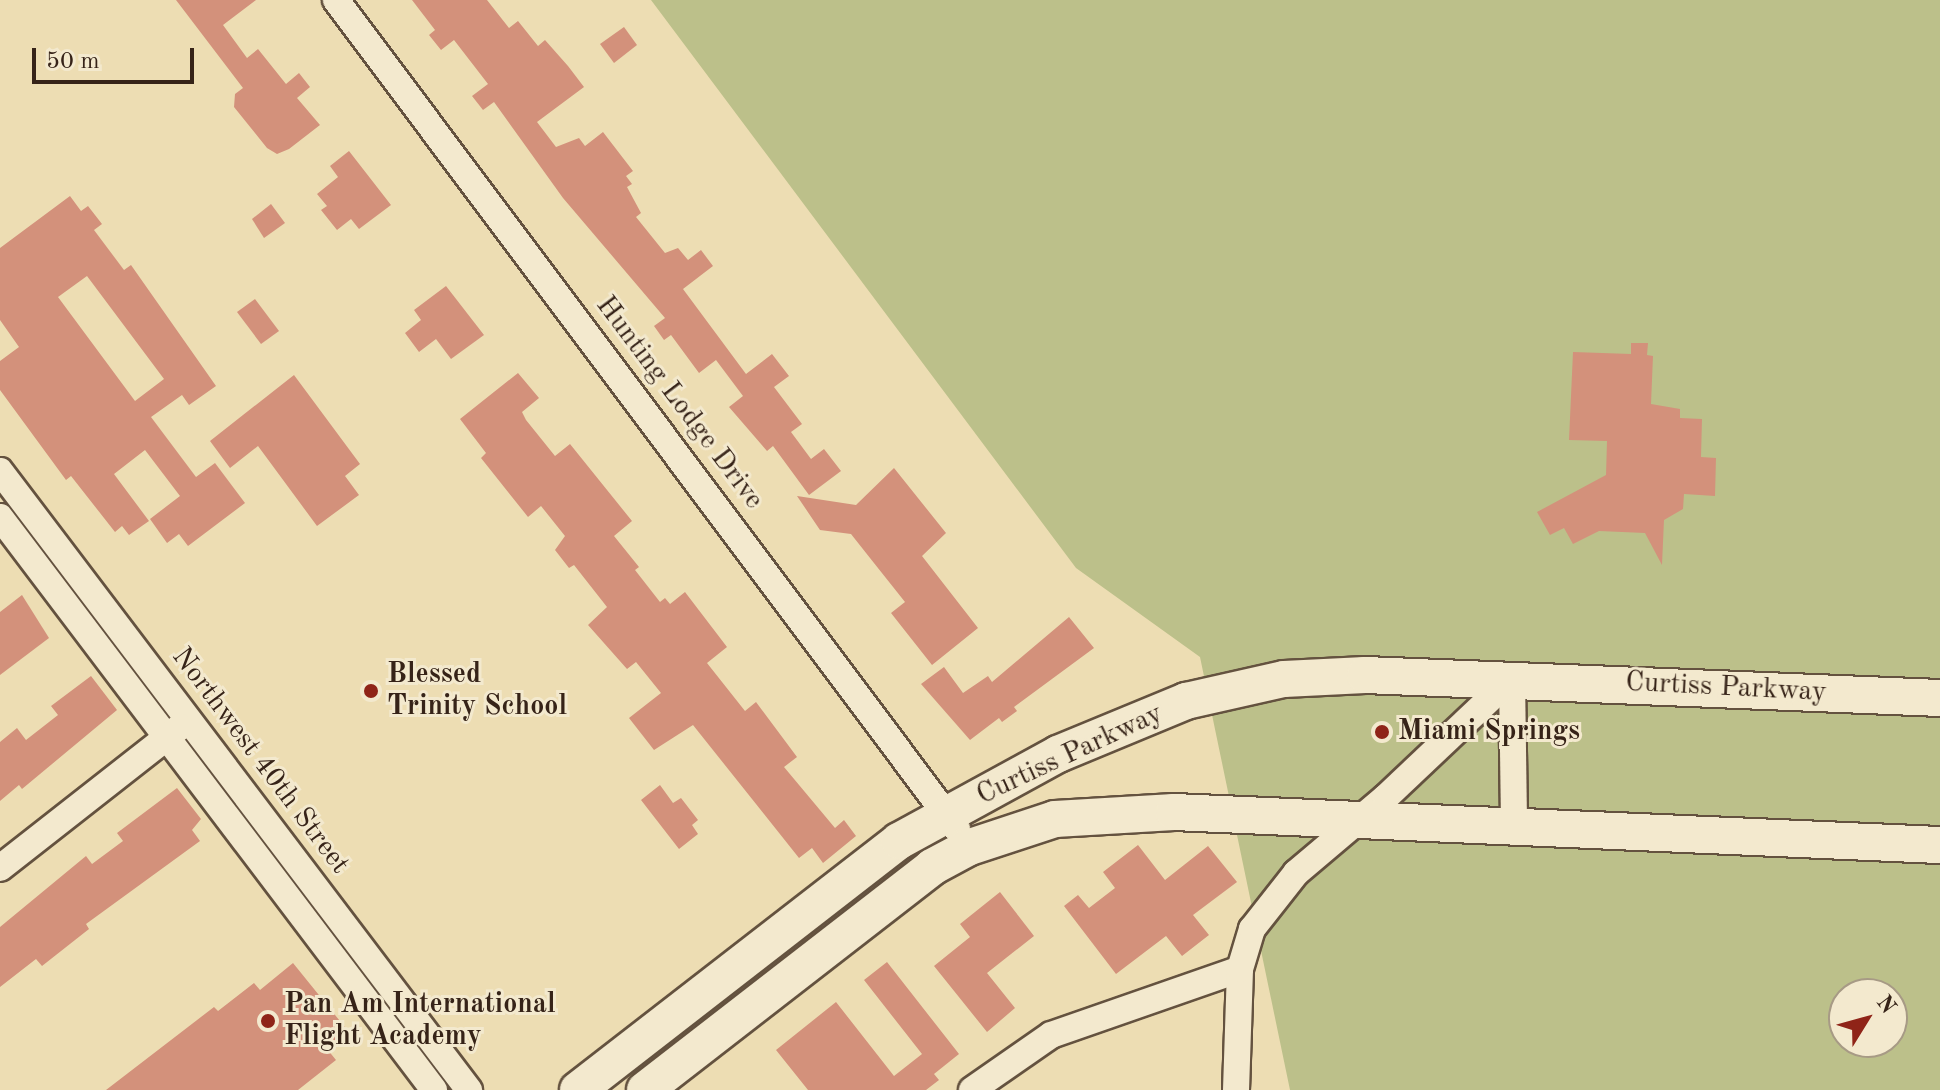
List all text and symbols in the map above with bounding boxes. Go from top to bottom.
scale bar [36,32,198,82]
text: 50 m [46,50,100,74]
street label: Hunting Lodge Drive [588,290,770,516]
street label: Northwest 40th Street [164,641,356,881]
place label: Blessed Trinity School [387,658,567,724]
street label: Curtiss Parkway [1625,666,1827,710]
marker: Blessed Trinity School [362,682,380,700]
street label: Curtiss Parkway [972,697,1168,813]
place label: Miami Springs [1398,715,1580,749]
marker: Miami Springs [1373,723,1391,741]
north arrow [1828,978,1908,1058]
place label: Pan Am International Flight Academy [284,988,556,1054]
text: N [1872,991,1899,1018]
marker: Pan Am International Flight Academy [259,1012,277,1030]

